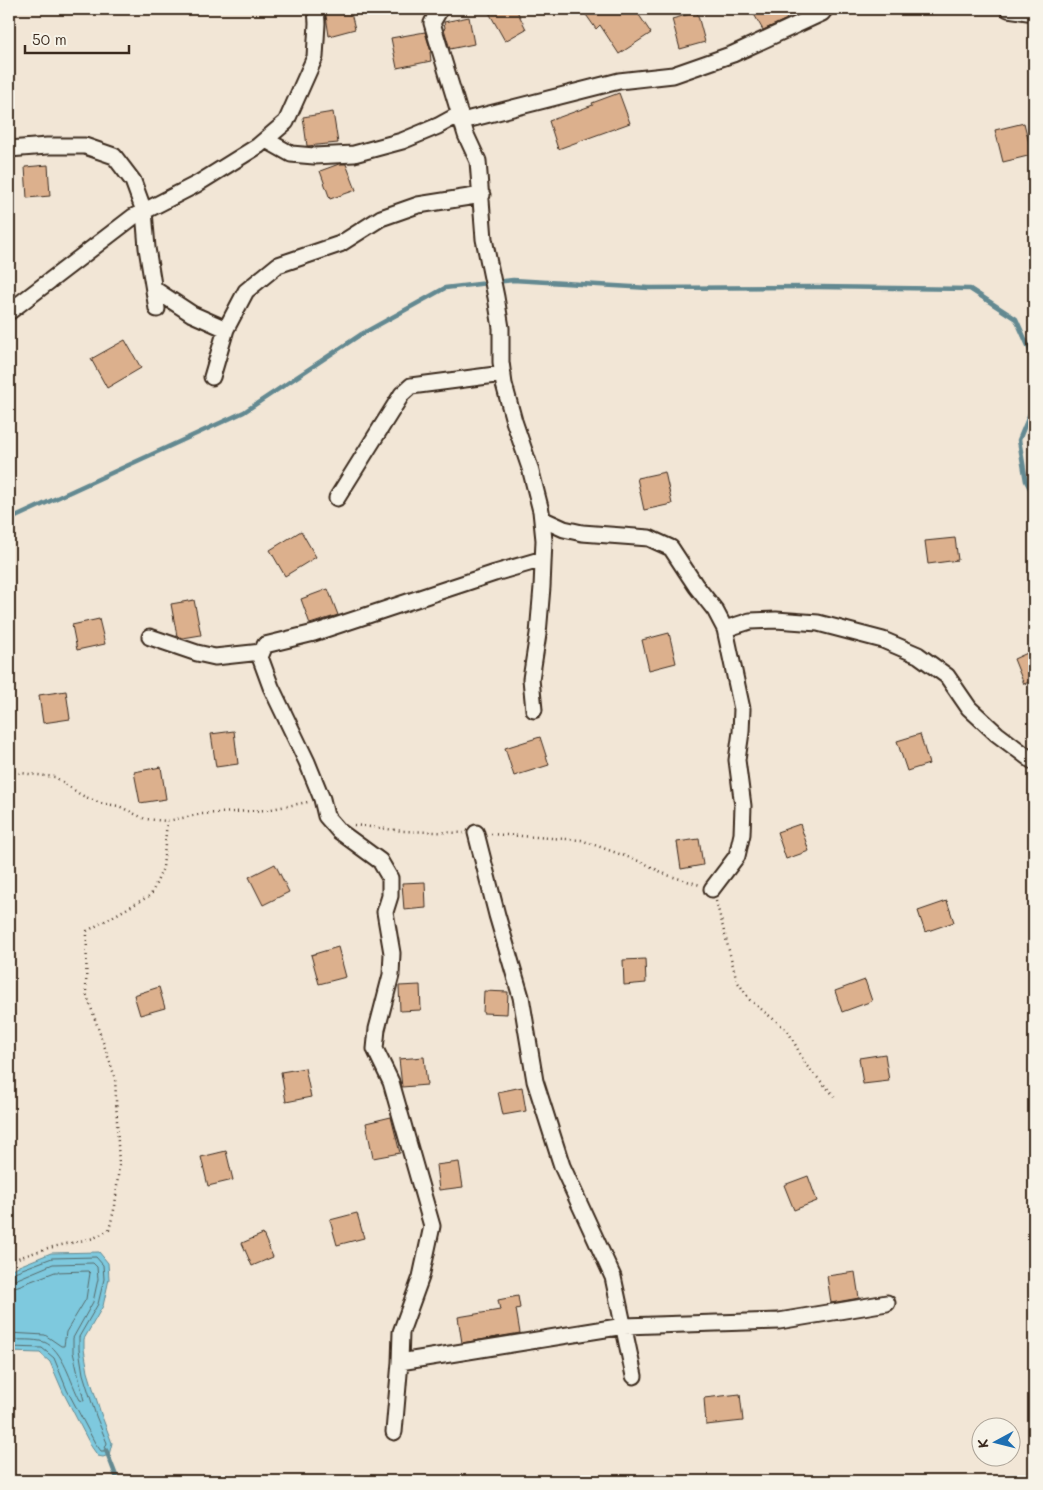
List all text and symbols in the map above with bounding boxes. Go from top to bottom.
scale bar [25,22,129,54]
text: 50 m [32,29,67,49]
north arrow [970,1418,1020,1468]
text: K [973,1438,993,1449]

